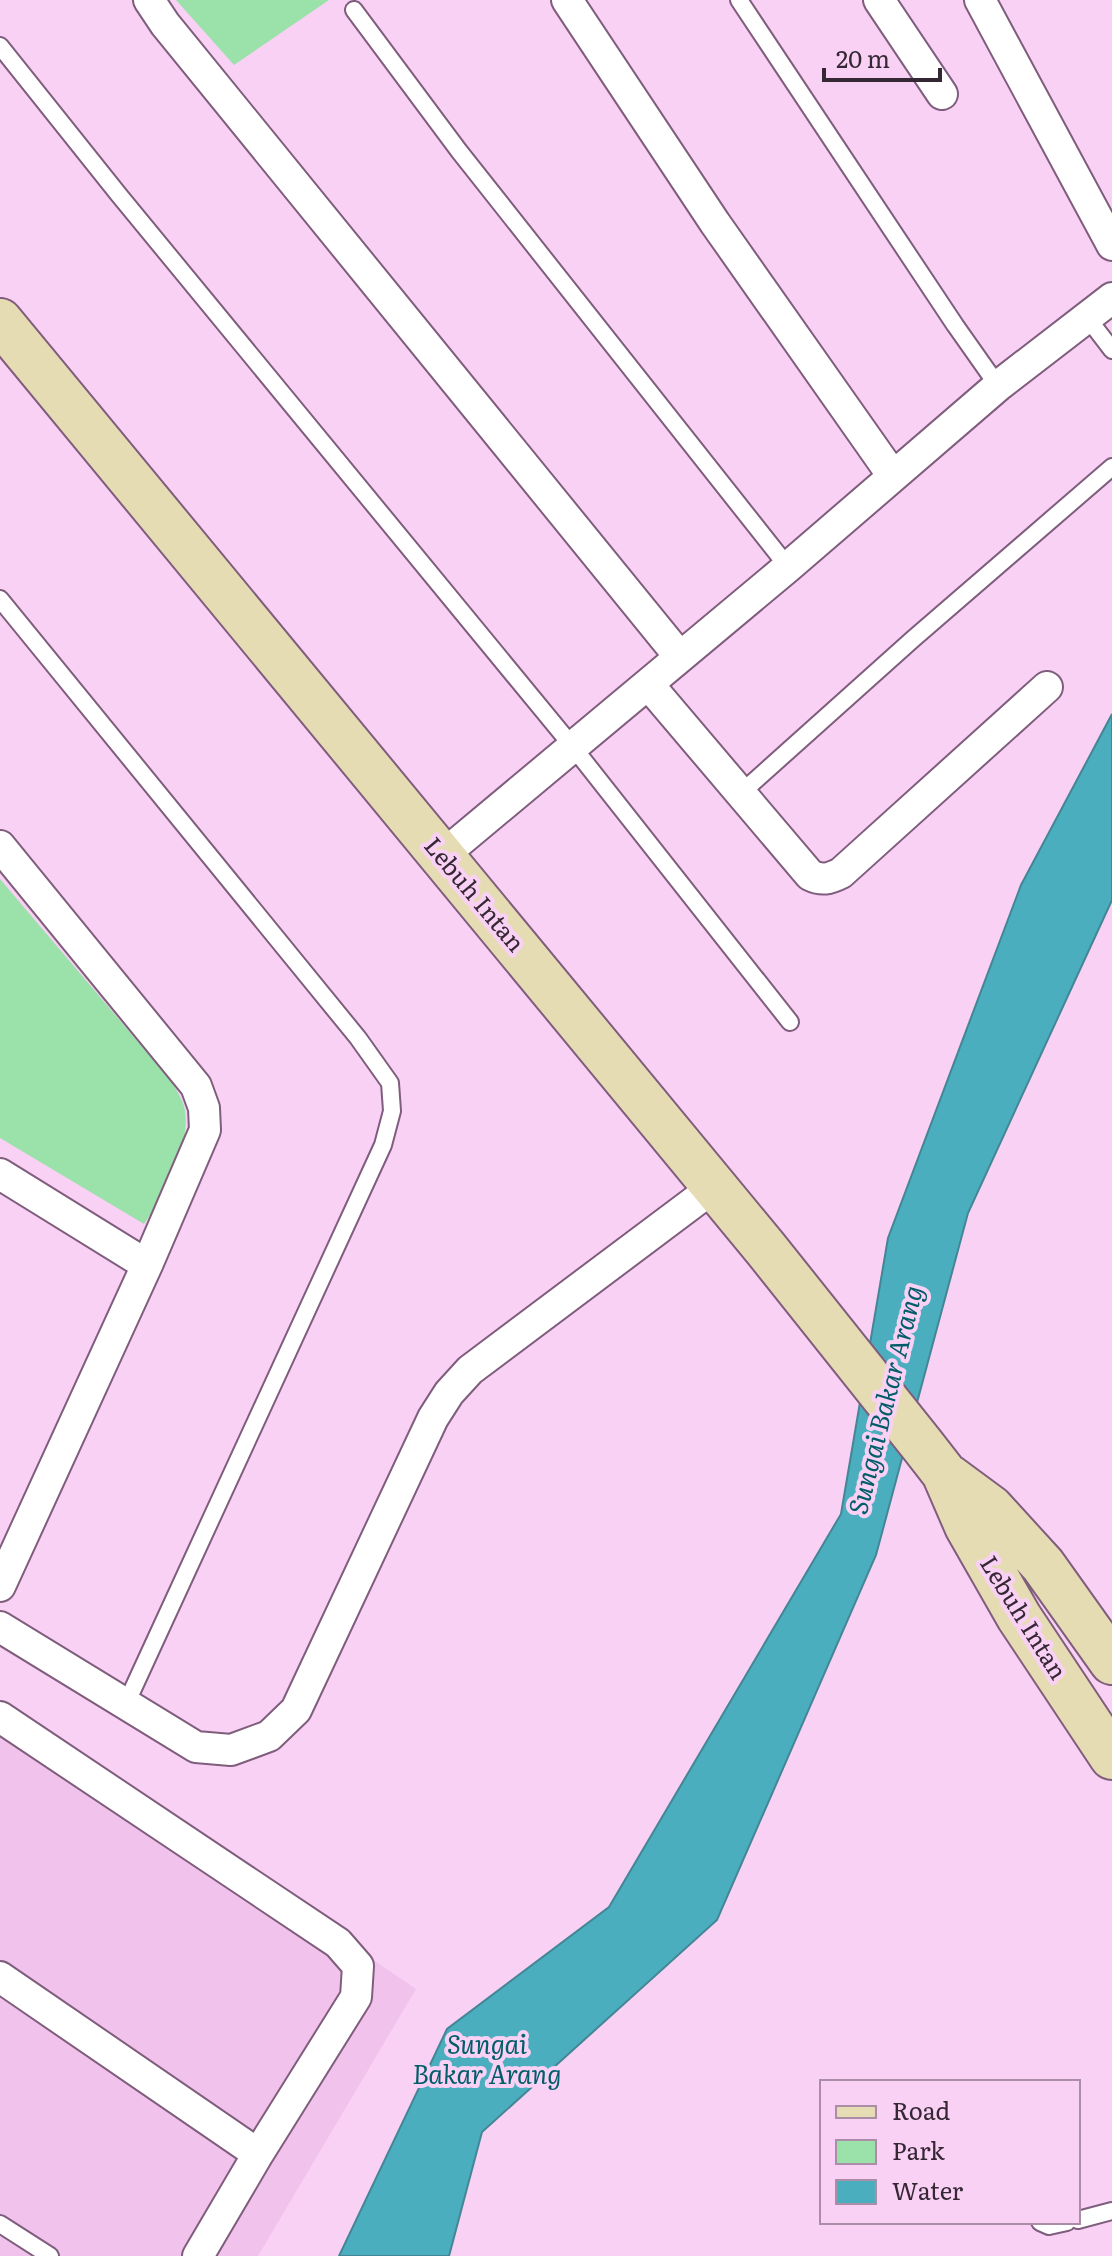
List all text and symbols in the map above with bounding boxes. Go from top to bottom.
scale bar [824,32,940,82]
text: 20 m [836,40,890,75]
street label: Lebuh Intan [417,828,535,959]
water label: Sungai Bakar Arang [836,1281,931,1518]
street label: Lebuh Intan [973,1548,1077,1686]
water label: Sungai Bakar Arang [412,2023,562,2092]
legend [820,2080,1080,2224]
text: Road [892,2092,951,2127]
text: Park [892,2132,945,2167]
text: Water [892,2172,964,2207]

